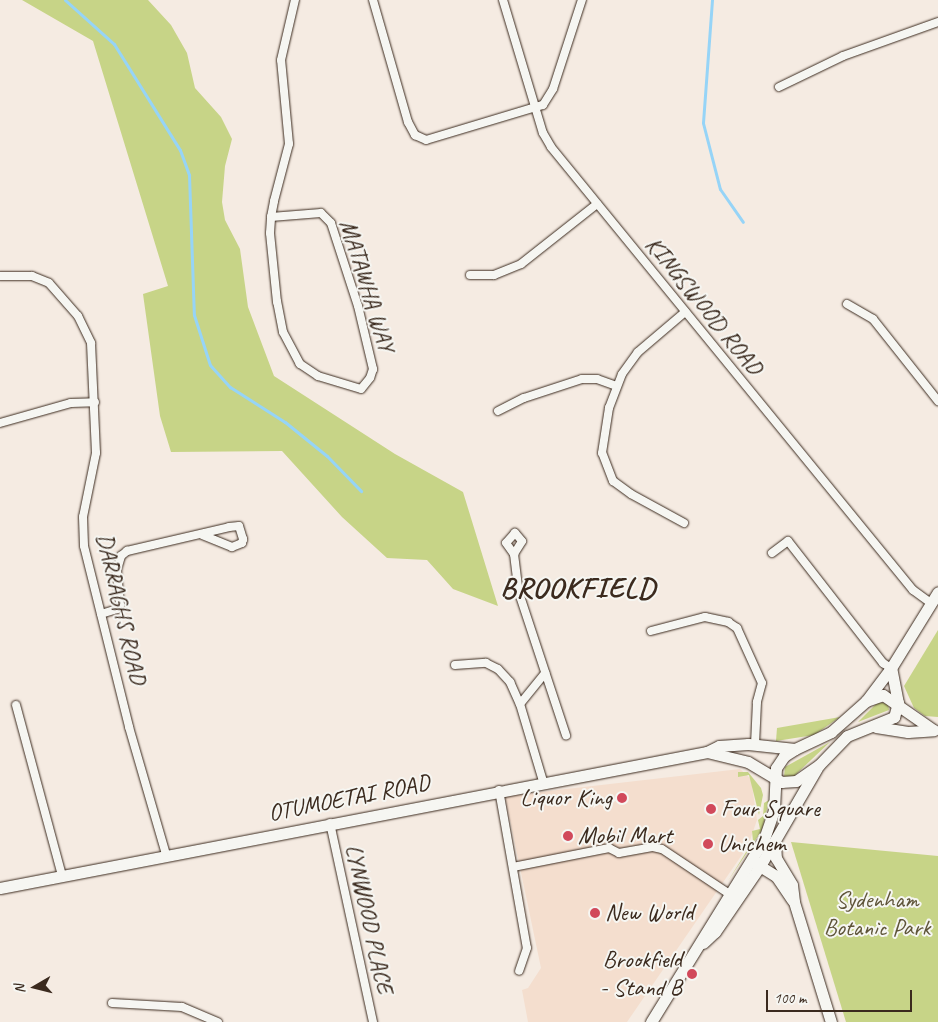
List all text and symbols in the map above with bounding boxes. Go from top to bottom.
street label: MATAWHA WAY [333,216,401,356]
street label: KINGSWOOD ROAD [639,231,769,381]
street label: DARRAGHS ROAD [90,531,152,687]
district label: BROOKFIELD [500,571,656,605]
street label: OTUMOETAI ROAD [266,768,432,828]
place label: Liquor King [520,784,612,812]
marker: Liquor King [616,792,628,804]
place label: Four Square [721,795,818,823]
marker: Four Square [705,803,717,815]
place label: Mobil Mart [578,822,673,850]
marker: Mobil Mart [562,830,574,842]
place label: Unichem [718,830,785,858]
marker: Unichem [702,838,714,850]
street label: LYNWOOD PLACE [339,842,399,996]
park label: Sydenham Botanic Park [824,886,930,942]
place label: New World [605,899,694,927]
marker: New World [589,907,601,919]
place label: Brookfield - Stand B [599,946,682,1002]
north arrow [10,962,60,1012]
marker: Brookfield - Stand B [686,968,698,980]
scale bar [768,980,914,1012]
text: N [11,984,29,995]
text: 100 m [774,989,806,1008]

